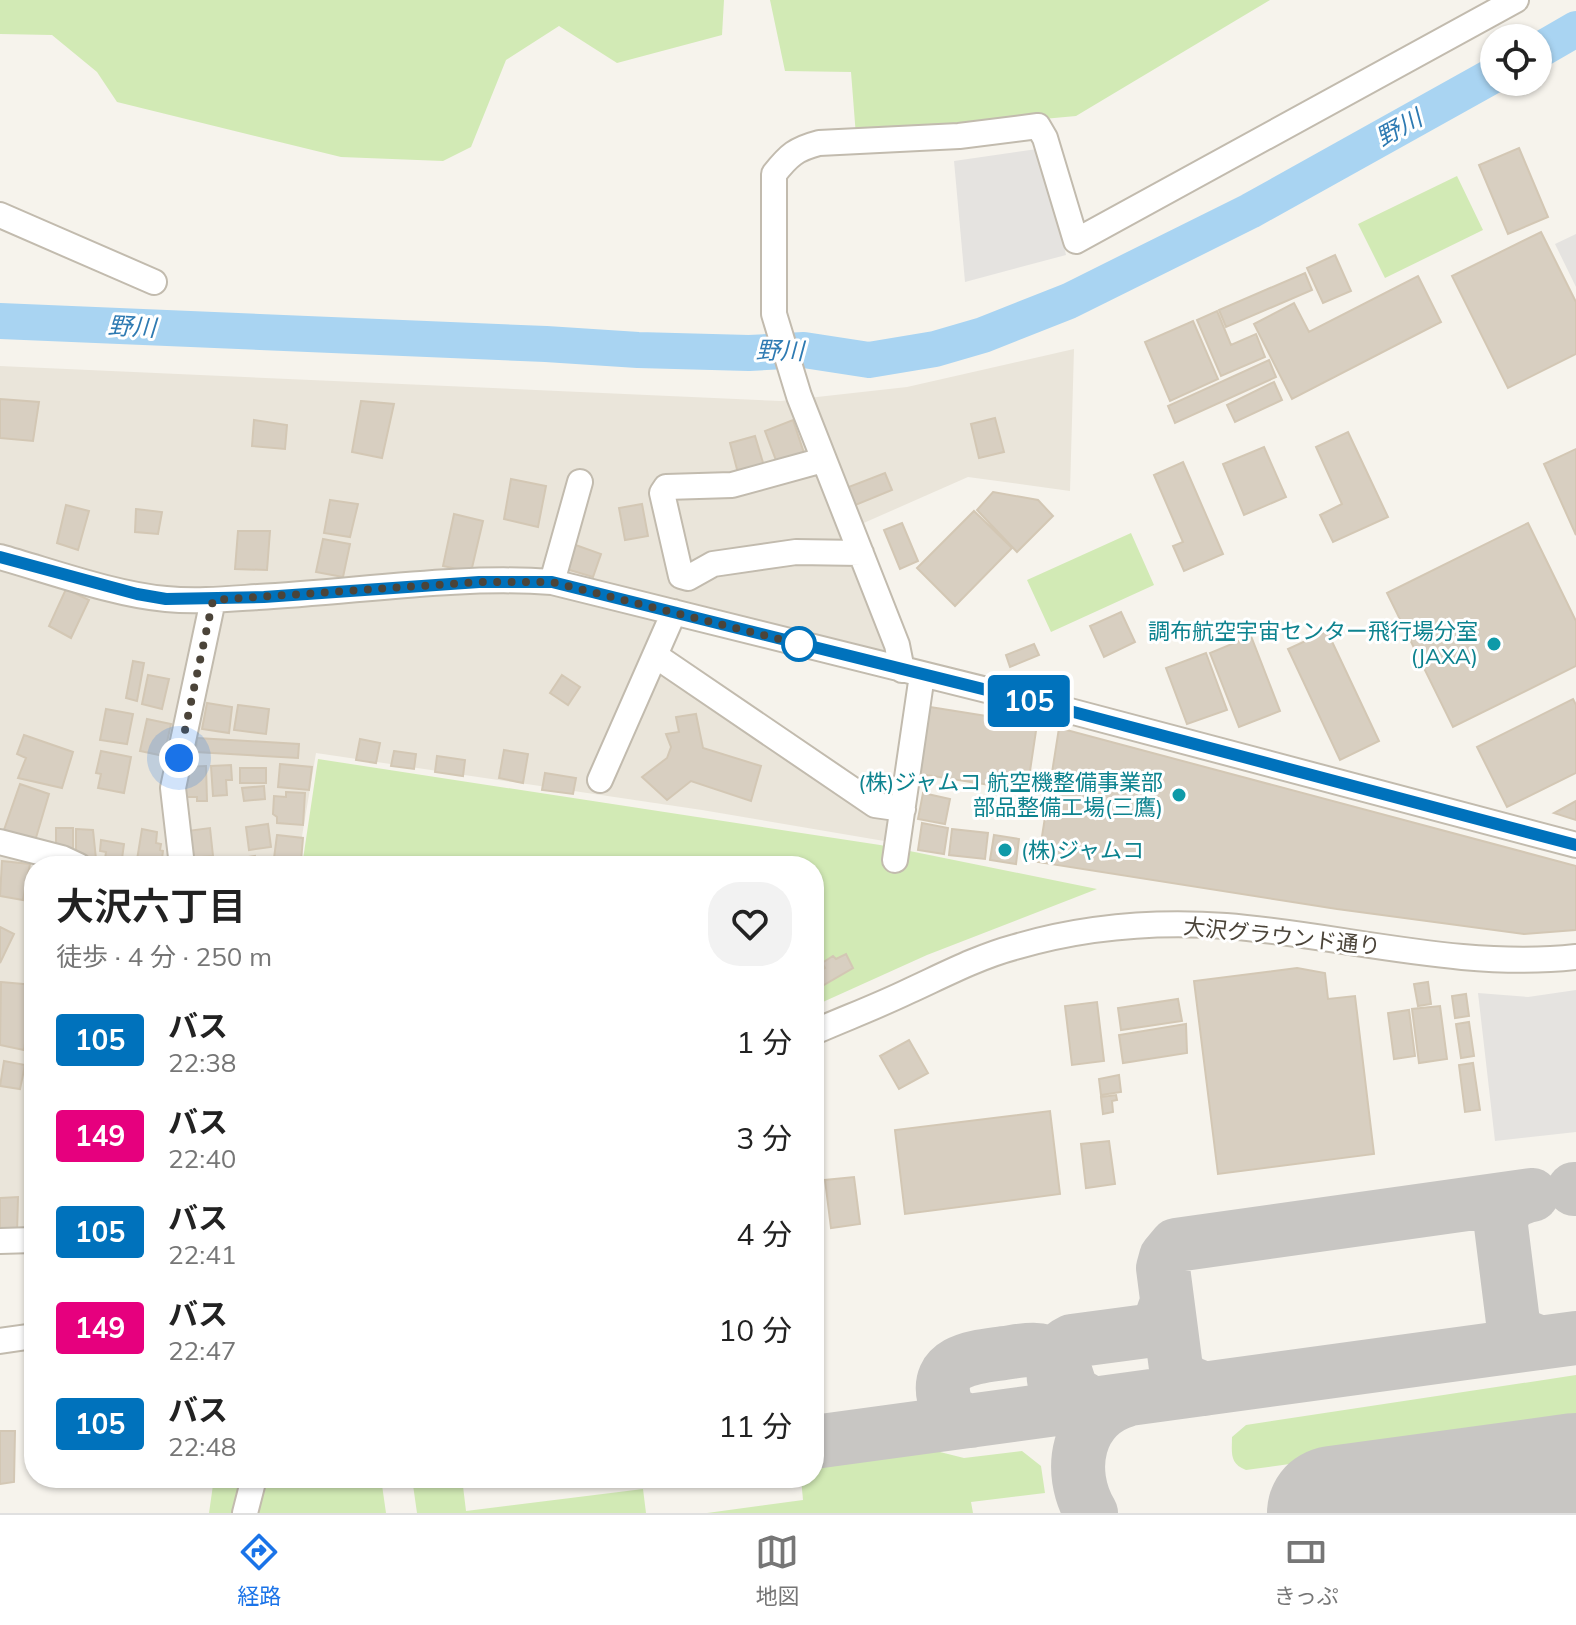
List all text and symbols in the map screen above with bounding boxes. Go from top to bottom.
map controls [1480,24,1552,96]
button: locate [1480,24,1552,96]
water label: 野川 [1370,101,1429,152]
water label: 野川 [107,310,160,342]
water label: 野川 [756,335,807,365]
place label: 調布航空宇宙センター飛行場分室 (JAXA) [1148,617,1478,670]
unlabelled marker [782,627,816,661]
marker: 調布航空宇宙センター飛行場分室 (JAXA) [1485,635,1503,653]
line badge: 105 [983,675,1075,727]
text: 105 [1004,683,1054,718]
your location [159,738,199,778]
place label: (株)ジャムコ 航空機整備事業部 部品整備工場(三鷹) [858,768,1163,821]
marker: (株)ジャムコ 航空機整備事業部 部品整備工場(三鷹) [1170,786,1188,804]
place label: (株)ジャムコ [1021,836,1144,864]
marker: (株)ジャムコ [996,841,1014,859]
text: 大沢六丁目 [56,882,246,930]
button: heart [708,882,792,966]
street label: 大沢グラウンド通り [1182,912,1382,960]
text: 徒歩 · 4 分 · 250 m [56,940,272,973]
text: バス [168,1007,228,1045]
text: 105 [75,1022,125,1057]
text: 1 分 [736,1023,792,1061]
text: 22:38 [168,1046,236,1079]
text: バス [168,1103,228,1141]
text: 149 [75,1118,125,1153]
text: 3 分 [736,1119,792,1157]
text: 22:40 [168,1142,236,1175]
text: バス [168,1199,228,1237]
text: 105 [75,1214,125,1249]
text: 4 分 [736,1215,792,1253]
text: 22:41 [168,1238,236,1271]
text: バス [168,1295,228,1333]
text: 149 [75,1310,125,1345]
text: 10 分 [718,1311,792,1349]
text: 22:47 [168,1334,236,1367]
text: バス [168,1391,228,1429]
text: 105 [75,1406,125,1441]
text: 11 分 [718,1407,792,1445]
text: 22:48 [168,1430,236,1463]
tab: 経路 [237,1530,281,1610]
tab: 地図 [755,1530,799,1610]
tab: きっぷ [1274,1530,1339,1610]

